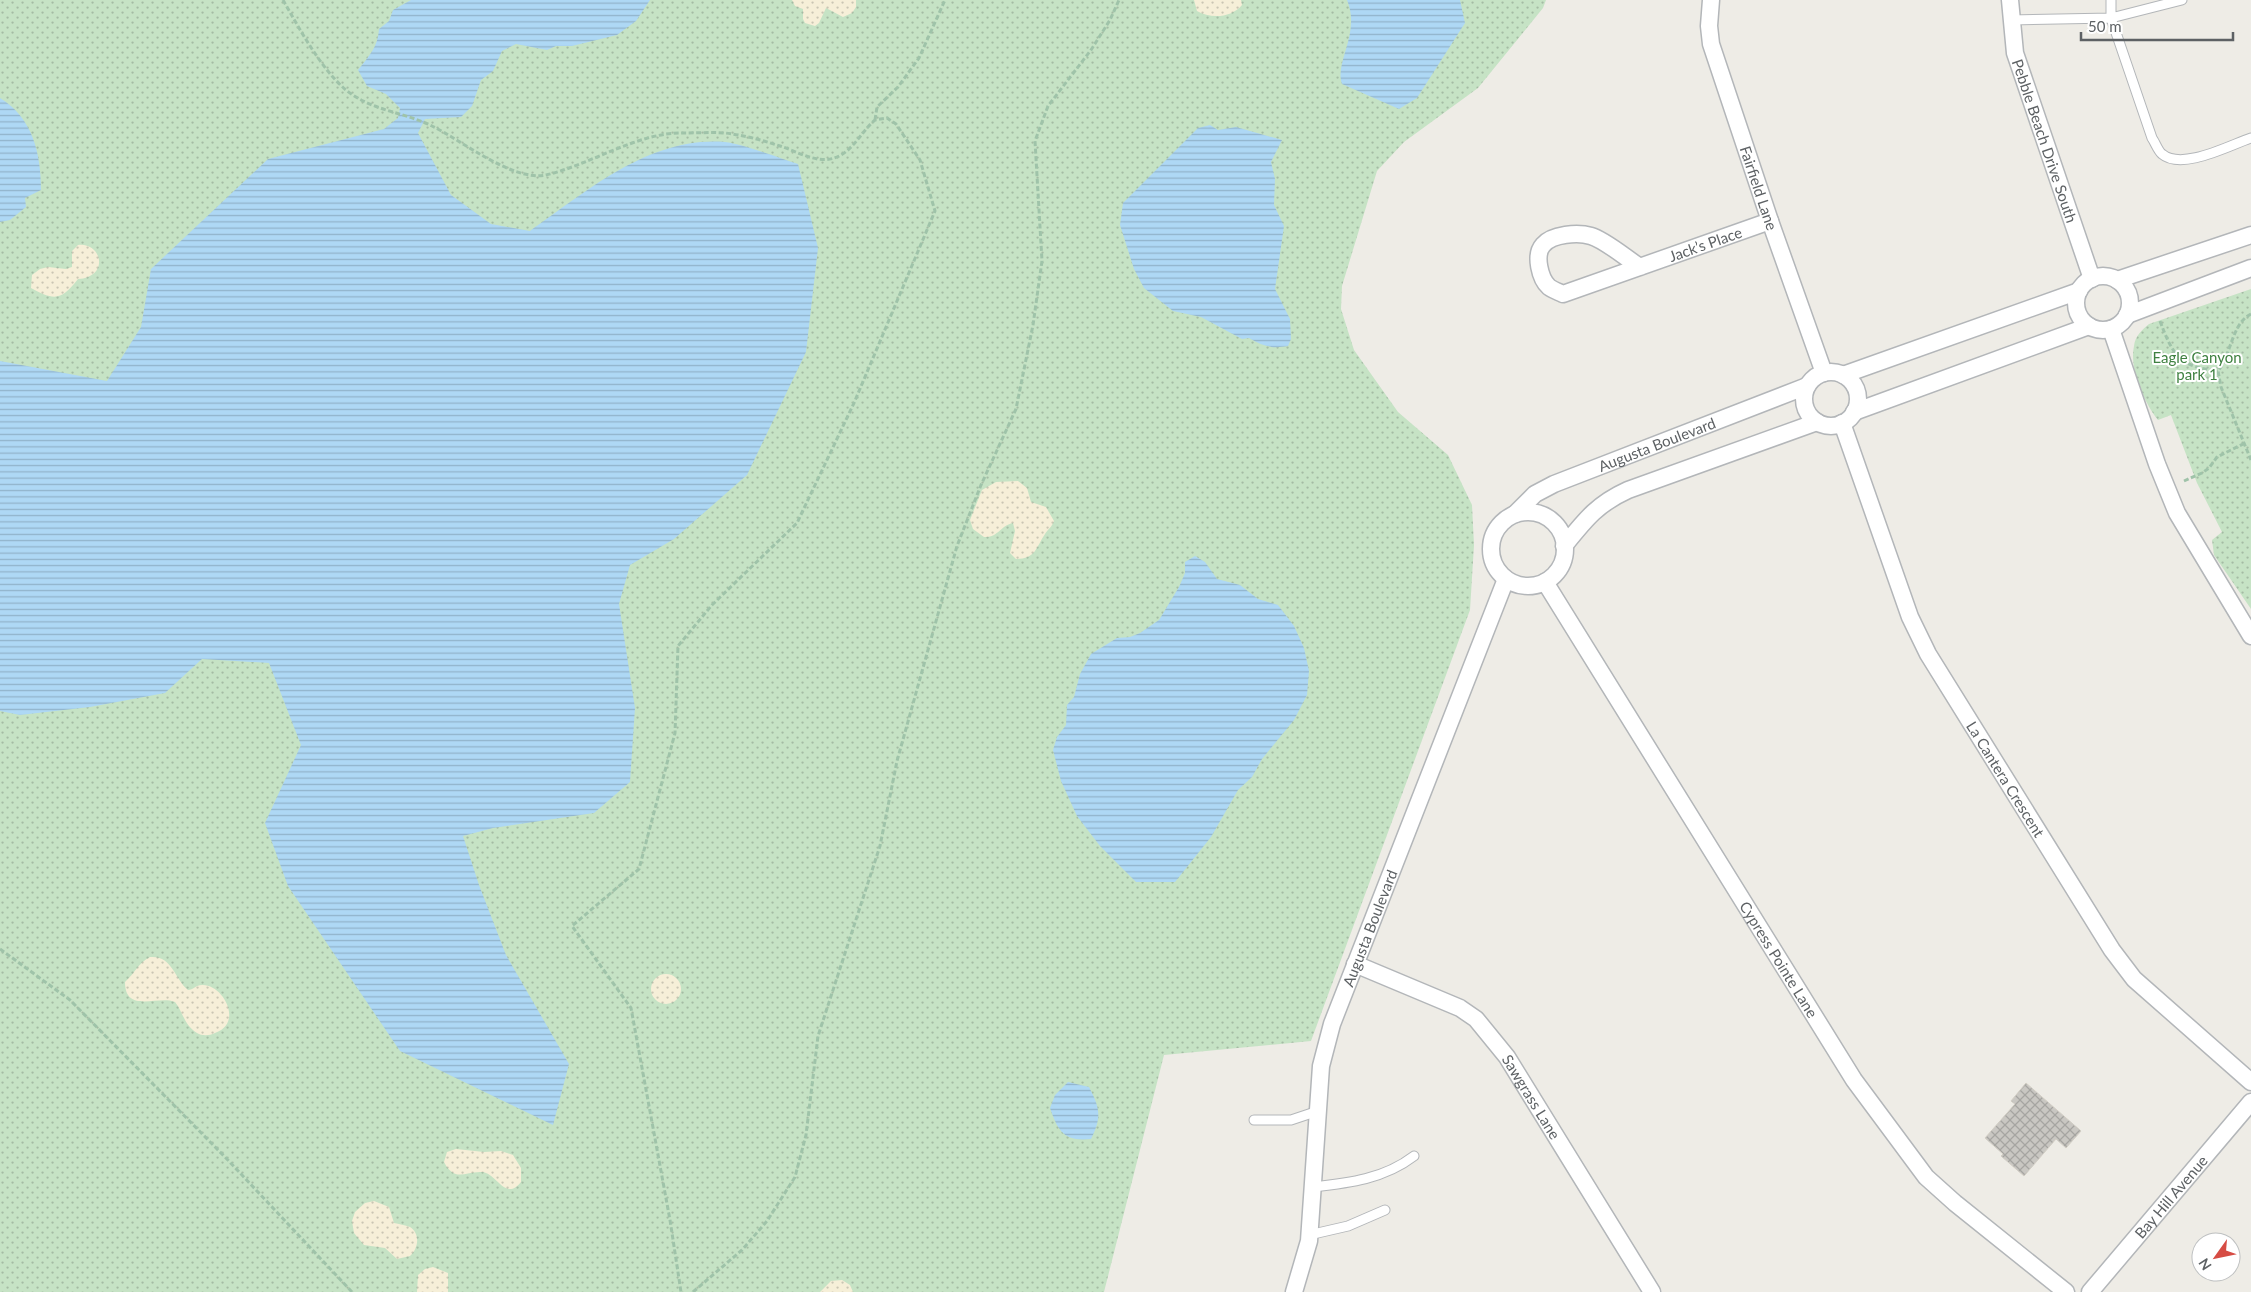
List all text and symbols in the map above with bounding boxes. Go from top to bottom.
scale bar [2081,10,2234,42]
text: 50 m [2088,17,2122,35]
street label: Pebble Beach Drive South [2009,57,2081,225]
street label: Fairfield Lane [1737,144,1782,233]
street label: Jack’s Place [1666,223,1744,265]
park label: Eagle Canyon park 1 [2152,348,2242,383]
street label: Augusta Boulevard [1596,413,1718,475]
street label: La Cantera Crescent [1963,718,2049,841]
street label: Augusta Boulevard [1339,867,1401,989]
street label: Cypress Pointe Lane [1736,898,1822,1021]
street label: Sawgrass Lane [1499,1051,1564,1142]
street label: Bay Hill Avenue [2131,1151,2211,1242]
north arrow [2191,1232,2241,1282]
text: N [2195,1255,2215,1274]

